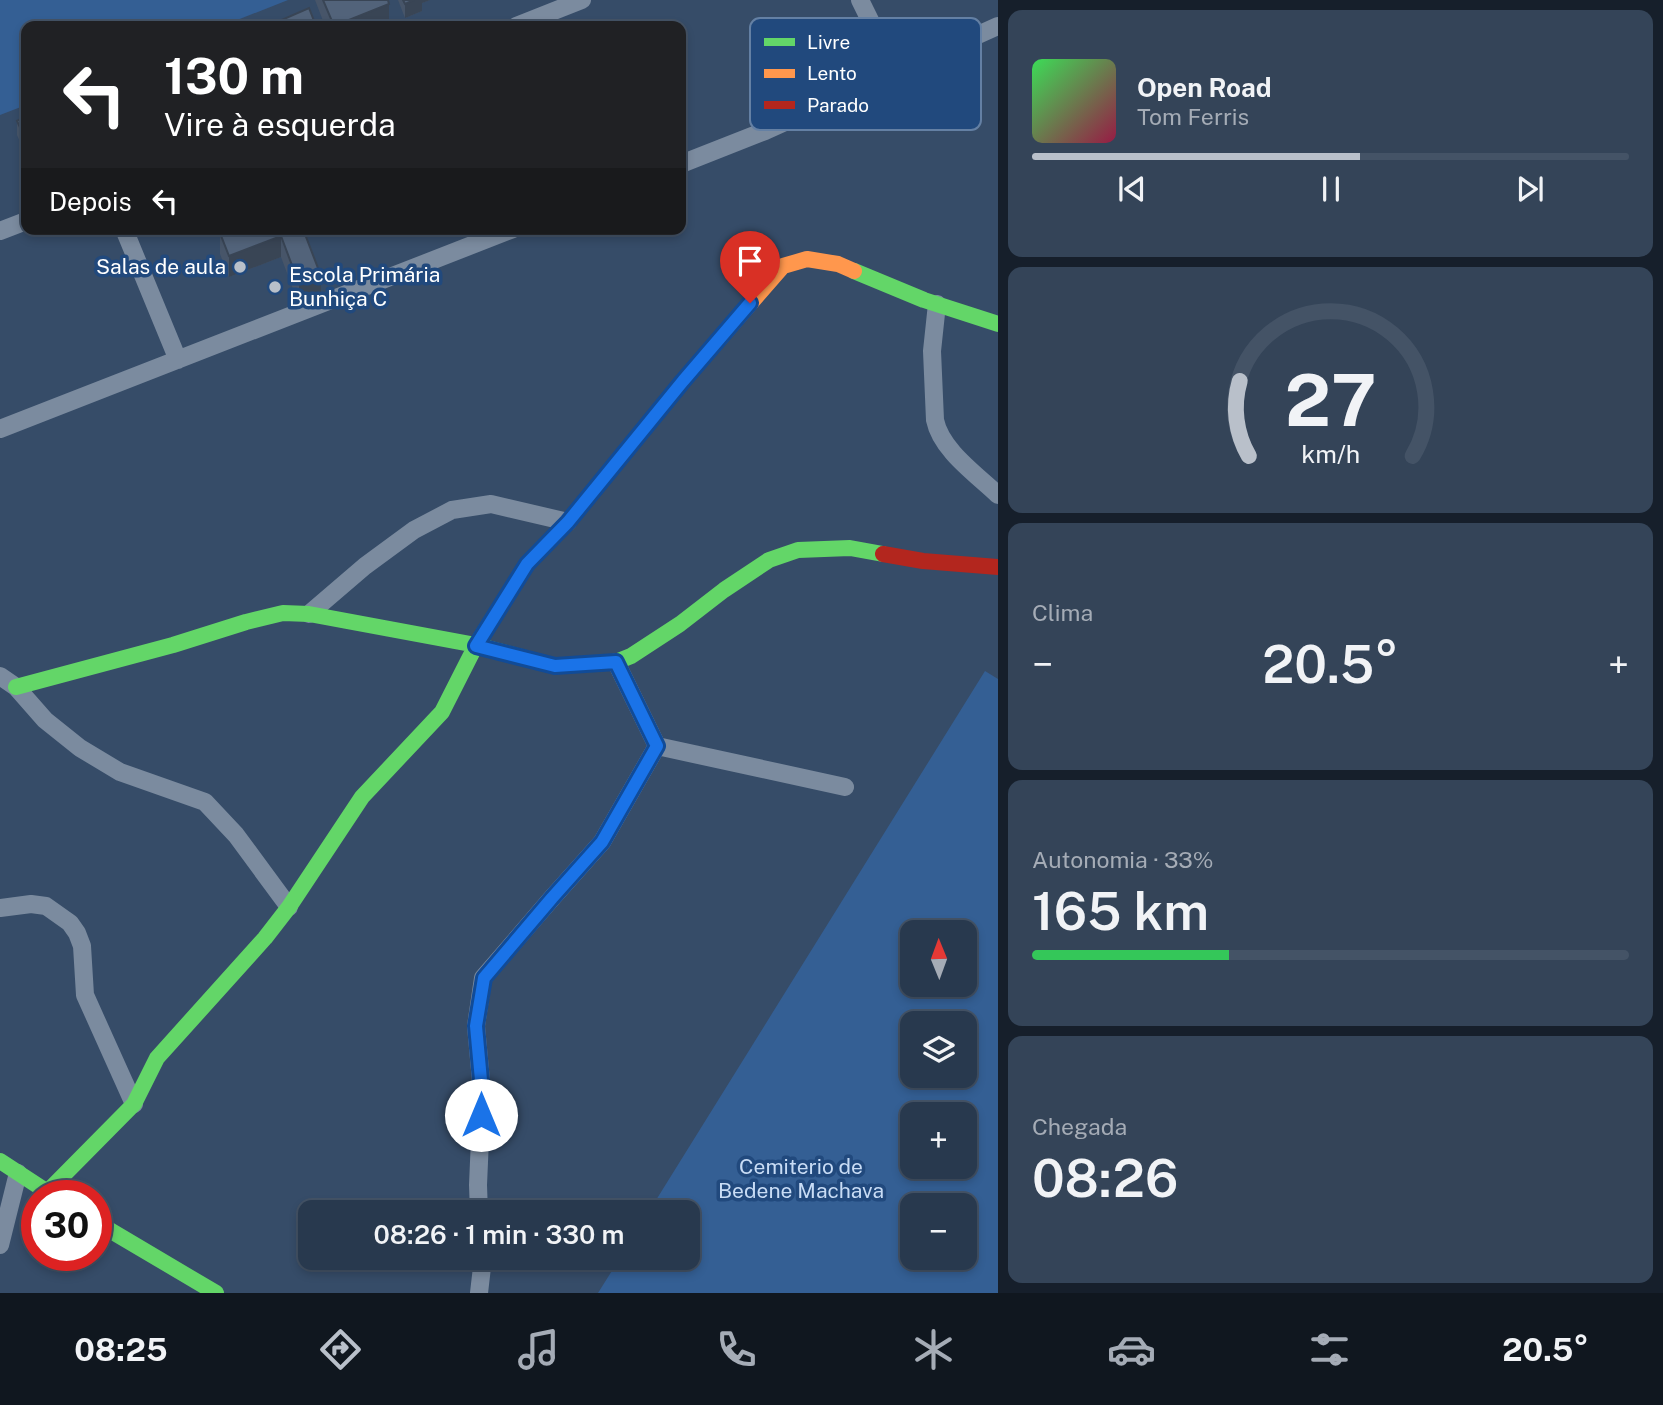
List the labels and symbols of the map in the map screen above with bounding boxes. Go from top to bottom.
legend [750,18,981,130]
text: Livre [807,31,850,53]
text: Lento [807,62,857,84]
text: Parado [807,94,869,116]
pin [720,231,780,303]
place label: Salas de aula [96,254,226,279]
marker: Salas de aula [232,259,248,275]
place label: Escola Primária Bunhiça C [289,262,440,311]
marker: Escola Primária Bunhiça C [267,279,283,295]
north arrow [900,920,976,998]
position arrow [444,1078,518,1152]
park label: Cemiterio de Bedene Machava [718,1154,884,1203]
speed limit sign: 30 [21,1180,112,1271]

